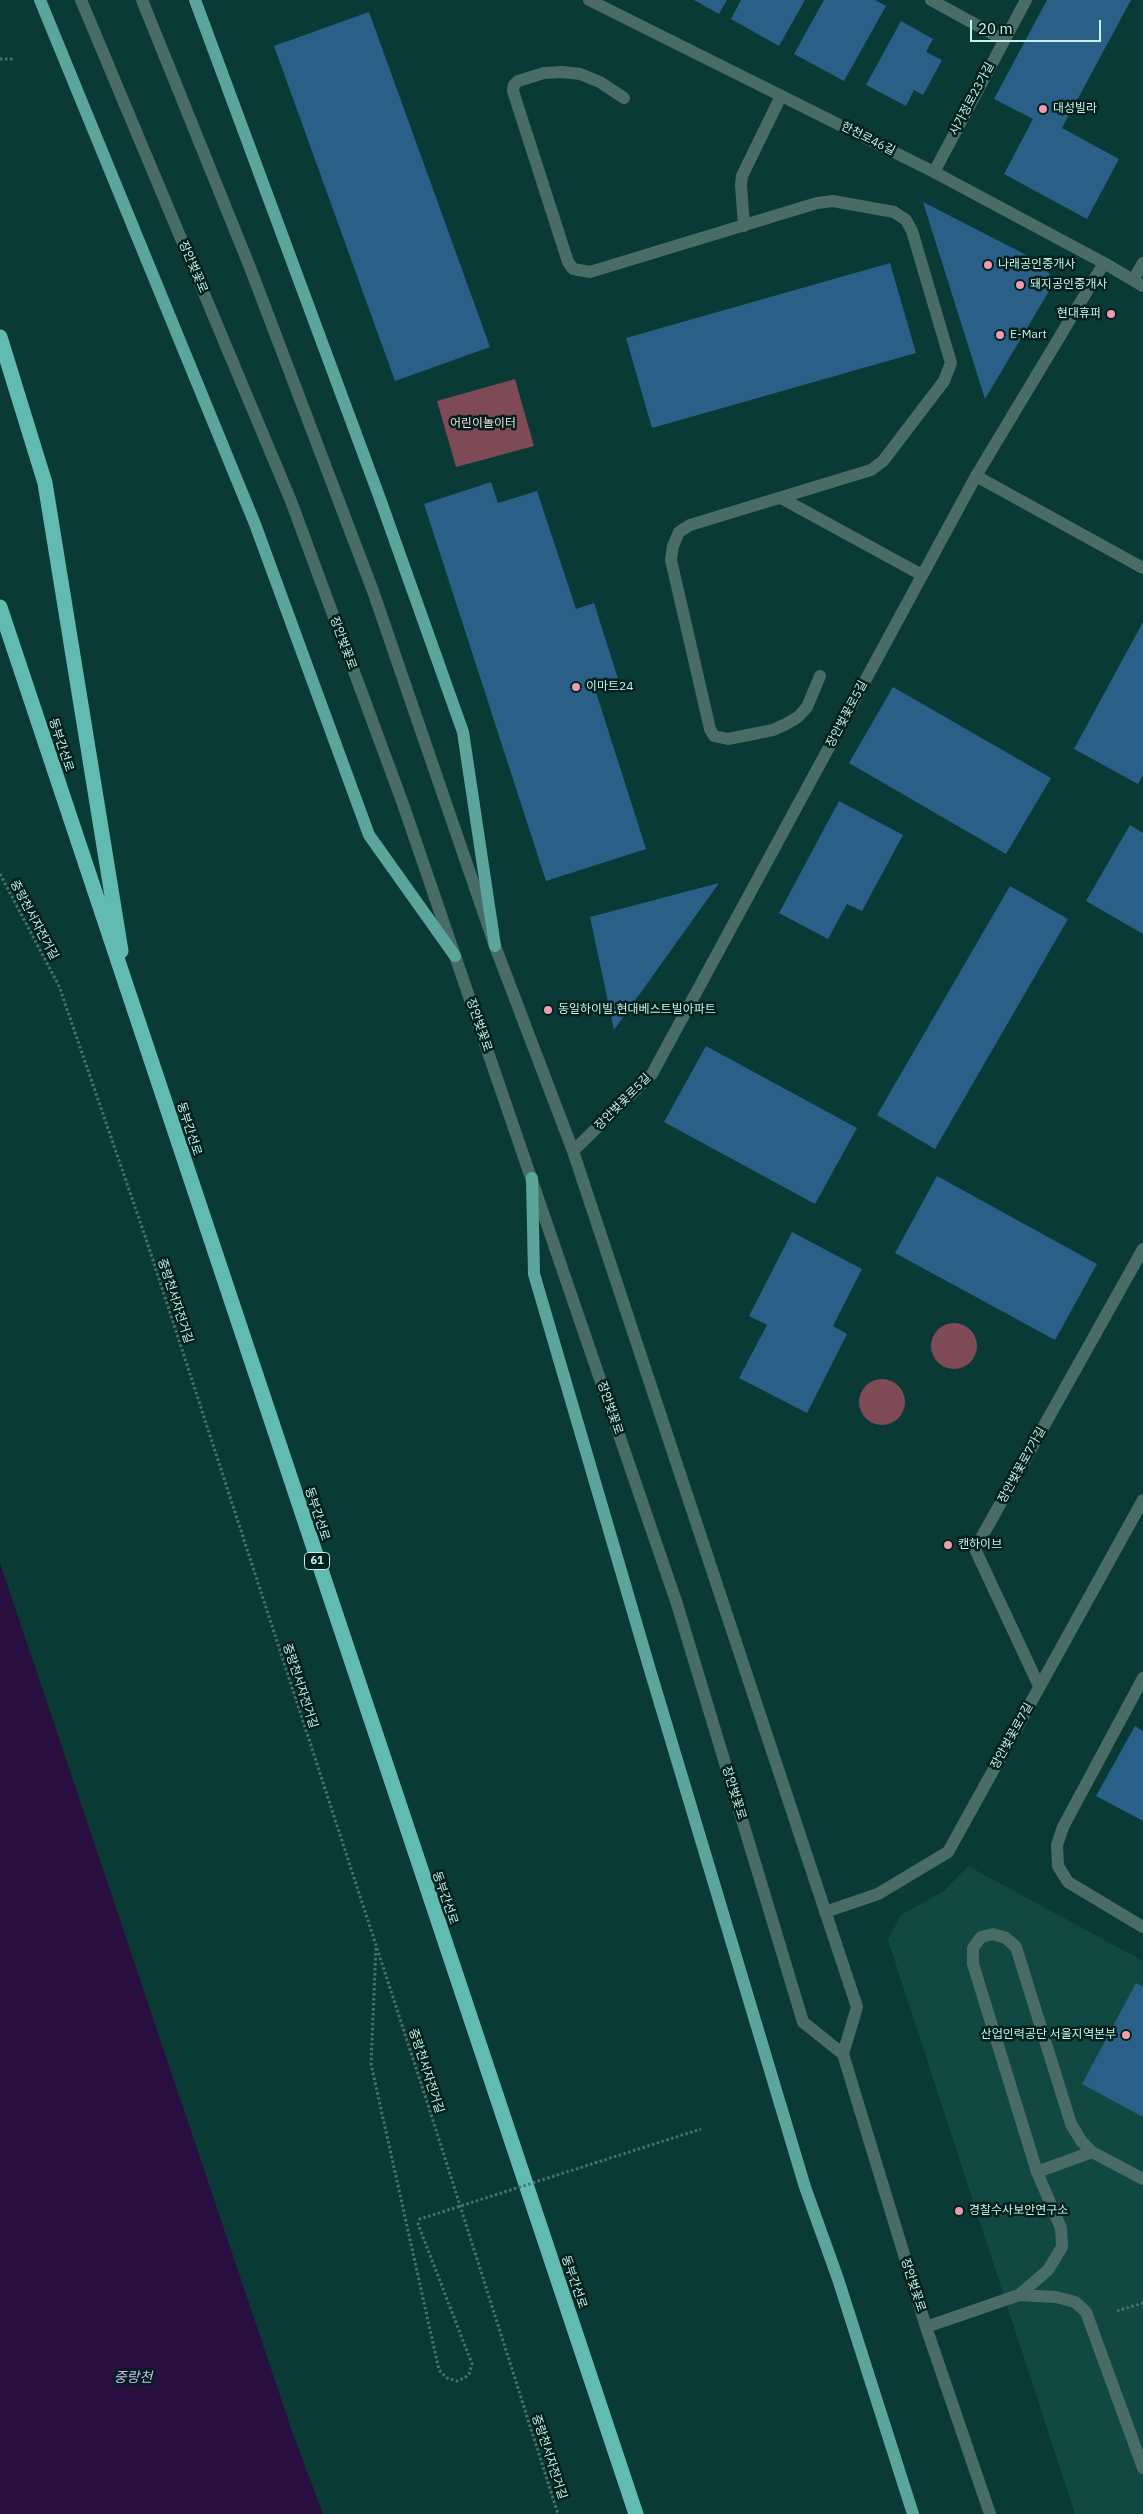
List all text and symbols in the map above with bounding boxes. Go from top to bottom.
scale bar [973,10,1104,42]
text: 20 m [978,19,1013,38]
street label: 사가정로23가길 [947,60,997,138]
place label: 대성빌라 [1053,102,1097,116]
marker: 대성빌라 [1037,103,1049,115]
street label: 한천로46길 [839,119,897,159]
street label: 장안벚꽃로 [176,239,210,295]
place label: 나래공인중개사 [998,258,1075,272]
marker: 나래공인중개사 [982,259,994,271]
place label: 돼지공인중개사 [1030,278,1107,292]
marker: 돼지공인중개사 [1014,279,1026,291]
place label: 현대휴퍼 [1057,307,1101,321]
marker: 현대휴퍼 [1105,308,1117,320]
place label: E-Mart [1010,328,1047,342]
marker: E-Mart [994,329,1006,341]
park label: 어린이놀이터 [450,417,516,431]
street label: 장안벚꽃로 [327,615,359,671]
street label: 장안벚꽃로5길 [823,678,871,750]
place label: 이마트24 [586,680,634,694]
marker: 이마트24 [570,681,582,693]
street label: 동부간선로 [46,717,76,773]
street label: 중랑천서자전거길 [7,878,61,962]
street label: 장안벚꽃로 [463,997,495,1053]
place label: 동일하이빌.현대베스트빌아파트 [558,1003,716,1017]
marker: 동일하이빌.현대베스트빌아파트 [542,1004,554,1016]
street label: 장안벚꽃로5길 [592,1071,654,1133]
street label: 동부간선로 [174,1101,204,1157]
street label: 중랑천서자전거길 [155,1257,195,1345]
street label: 장안벚꽃로 [594,1380,626,1436]
street label: 장안벚꽃로7가길 [995,1425,1049,1505]
street label: 동부간선로 [302,1486,332,1542]
place label: 캔하이브 [958,1538,1002,1552]
marker: 캔하이브 [942,1539,954,1551]
road number: 61 [304,1552,330,1570]
street label: 중랑천서자전거길 [280,1642,320,1730]
street label: 장안벚꽃로7길 [988,1700,1036,1772]
street label: 장안벚꽃로 [719,1765,749,1821]
street label: 동부간선로 [429,1870,461,1926]
street label: 중랑천서자전거길 [406,2027,446,2115]
place label: 산업인력공단 서울지역본부 [981,2028,1116,2042]
marker: 산업인력공단 서울지역본부 [1120,2029,1132,2041]
place label: 경찰수사보안연구소 [969,2204,1068,2218]
marker: 경찰수사보안연구소 [953,2205,965,2217]
street label: 동부간선로 [558,2254,590,2310]
street label: 장안벚꽃로 [898,2257,928,2313]
water label: 중랑천 [114,2370,152,2386]
street label: 중랑천서자전거길 [529,2413,569,2501]

